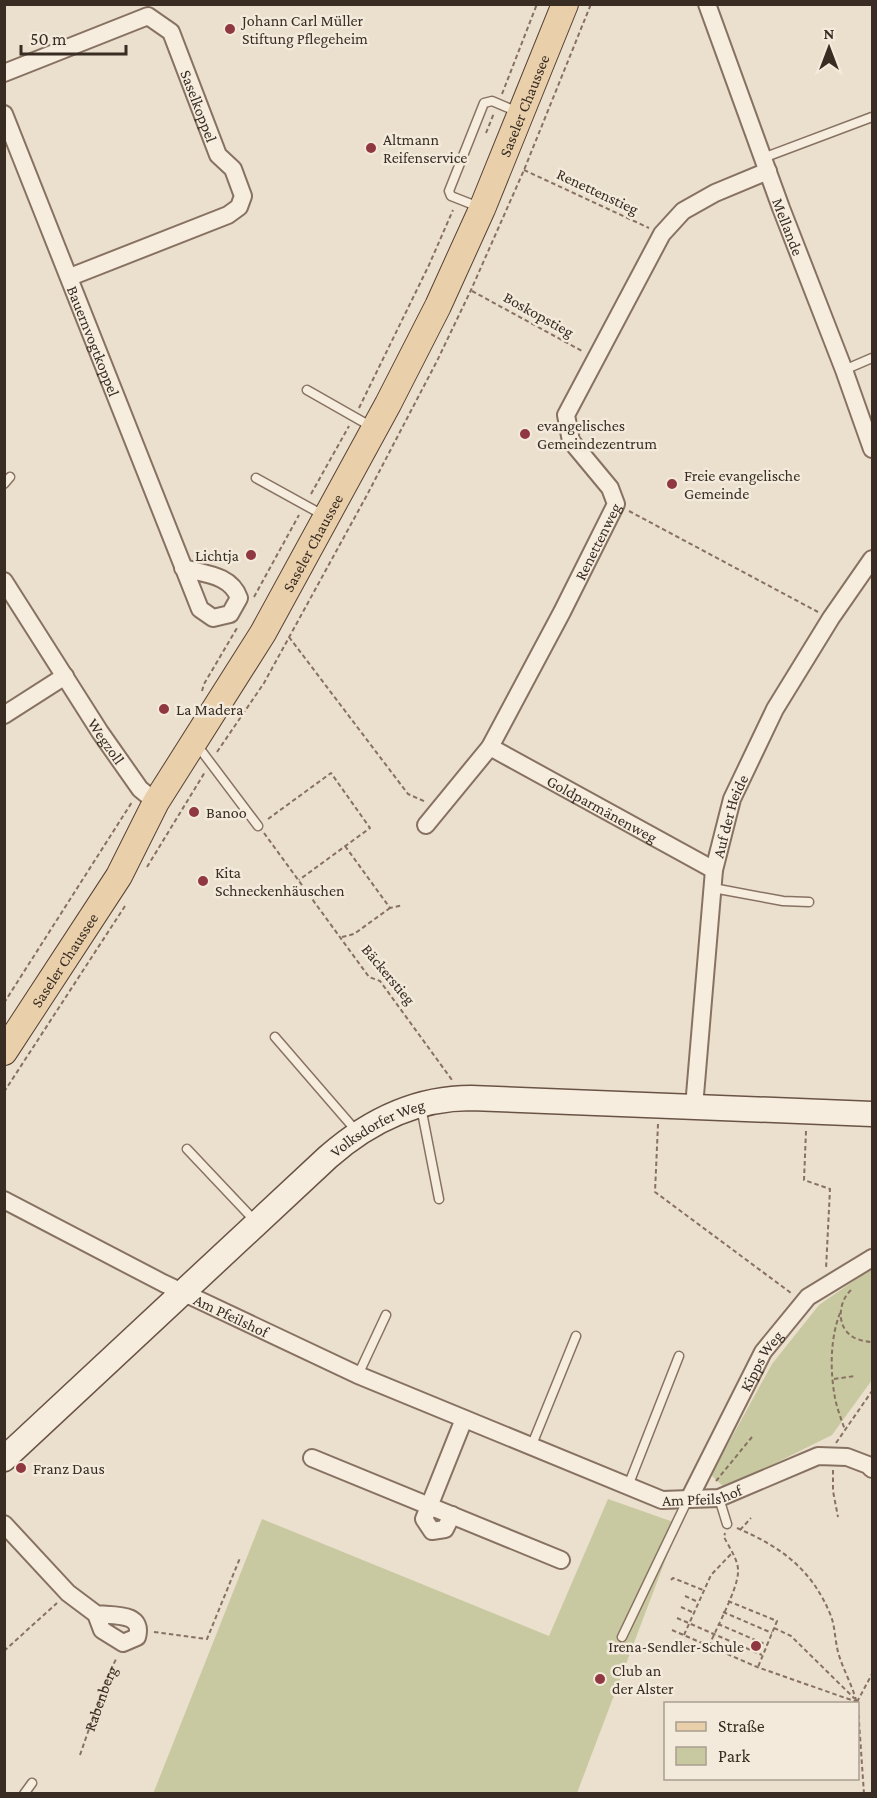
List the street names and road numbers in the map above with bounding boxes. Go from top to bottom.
street label: Saseler Chaussee [496,52,553,159]
street label: Saselkoppel [177,68,220,145]
street label: Renettenstieg [554,165,641,219]
street label: Mellande [769,196,807,258]
street label: Bauernvogtkoppel [64,283,123,399]
street label: Boskopstieg [500,288,577,342]
street label: Saseler Chaussee [279,491,346,595]
street label: Renettenweg [571,500,625,583]
street label: Wegzoll [84,715,128,767]
street label: Goldparmänenweg [544,772,660,847]
street label: Auf der Heide [709,772,751,860]
street label: Saseler Chaussee [28,910,101,1010]
street label: Bäckerstieg [358,941,419,1009]
street label: Volksdorfer Weg [327,1096,427,1160]
street label: Am Pfeilshof [191,1291,272,1341]
street label: Kipps Weg [737,1327,787,1394]
street label: Am Pfeilshof [662,1481,745,1509]
street label: Rabenberg [81,1663,122,1734]

